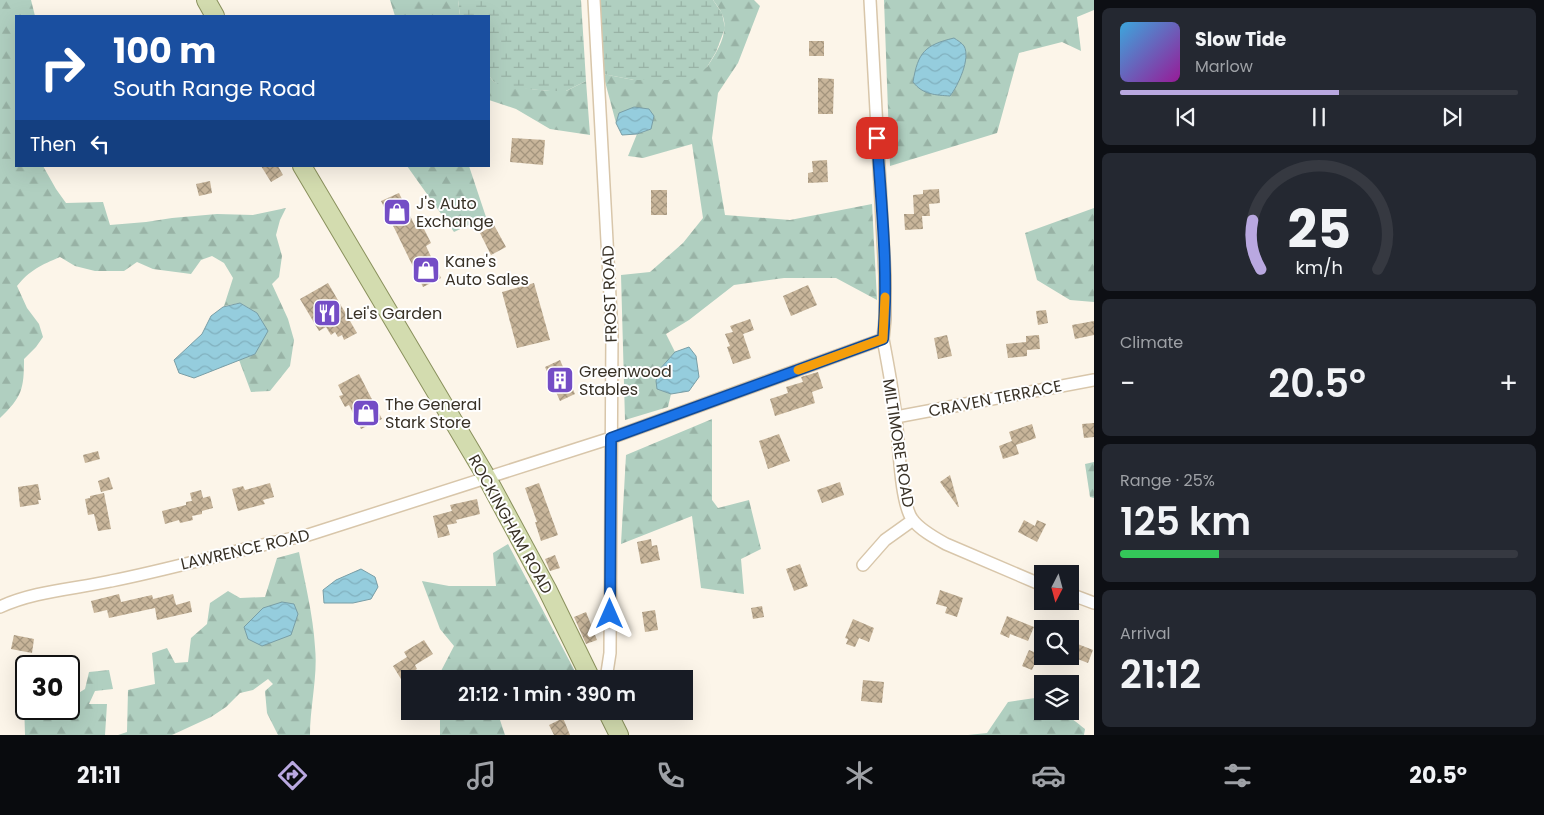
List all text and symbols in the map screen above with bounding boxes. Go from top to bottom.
text: 100 m [113,26,216,75]
text: Slow Tide [1195,26,1286,53]
icon: right [30,35,95,100]
text: Marlow [1195,55,1253,78]
text: South Range Road [113,73,316,104]
icon: previous [1172,103,1200,131]
icon: pause [1305,103,1333,131]
icon: next [1438,103,1466,131]
pin [856,117,898,159]
icon: arrive [863,124,891,152]
icon: left [86,130,114,158]
text: Then [30,131,76,158]
place label: J's Auto Exchange [416,192,494,233]
text: 25 [1287,193,1351,266]
shop icon: J's Auto Exchange [382,197,412,227]
street label: FROST ROAD [596,245,623,343]
place label: Kane's Auto Sales [445,250,529,291]
shop icon: Kane's Auto Sales [411,255,441,285]
text: km/h [1295,255,1343,280]
restaurant icon: Lei's Garden [312,298,342,328]
place label: Lei's Garden [346,302,442,325]
text: Climate [1120,331,1183,354]
text: 20.5° [1268,357,1366,410]
place label: Greenwood Stables [579,360,672,401]
text: − [1120,364,1135,403]
text: + [1499,364,1518,403]
building icon: Greenwood Stables [545,365,575,395]
street label: CRAVEN TERRACE [927,374,1064,423]
street label: MILTIMORE ROAD [877,377,920,509]
place label: The General Stark Store [385,393,481,434]
shop icon: The General Stark Store [351,398,381,428]
street label: ROCKINGHAM ROAD [463,450,558,598]
text: Range · 25% [1120,469,1215,492]
text: 125 km [1120,495,1251,548]
street label: LAWRENCE ROAD [178,523,312,576]
north arrow [1034,565,1079,610]
map controls [1034,565,1079,720]
position arrow [583,587,635,639]
button: search [1034,620,1079,665]
text: Arrival [1120,622,1170,645]
text: 21:12 [1120,648,1201,701]
speed limit sign: 30 [15,655,80,720]
button: layers [1034,675,1079,720]
text: 21:12 · 1 min · 390 m [458,681,636,708]
icon: directions [275,758,310,793]
icon: music [464,758,499,793]
icon: phone [653,758,688,793]
icon: climate [842,758,877,793]
icon: car [1031,758,1066,793]
icon: filters [1220,758,1255,793]
text: 21:11 [77,760,121,791]
text: 20.5° [1409,760,1467,791]

